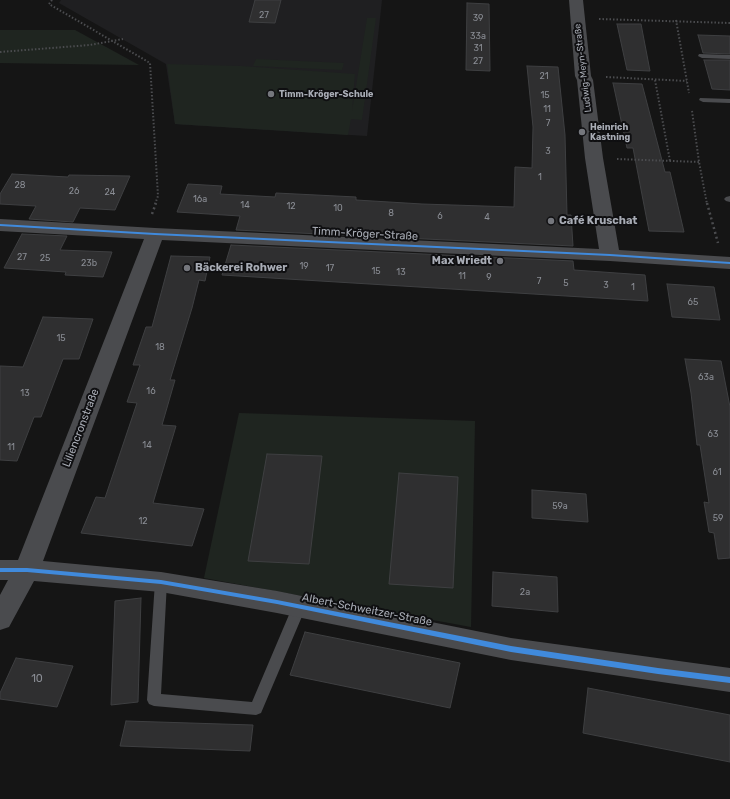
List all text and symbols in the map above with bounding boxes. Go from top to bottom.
house number: 27 [259,10,269,20]
house number: 39 [473,13,483,23]
street label: Ludwig-Meyn-Straße [572,23,594,113]
house number: 33a [470,31,486,41]
house number: 31 [473,43,483,53]
house number: 27 [473,56,483,66]
house number: 21 [539,71,549,81]
marker: Timm-Kröger-Schule [266,89,276,99]
place label: Timm-Kröger-Schule [279,89,373,99]
house number: 15 [540,90,550,100]
house number: 11 [543,104,551,114]
house number: 7 [546,118,550,128]
place label: Heinrich Kastning [590,122,630,143]
marker: Heinrich Kastning [577,127,587,137]
house number: 3 [545,146,551,156]
house number: 1 [538,172,542,182]
house number: 28 [14,180,26,190]
house number: 26 [69,186,79,196]
house number: 24 [105,187,115,197]
house number: 16a [193,194,207,204]
house number: 14 [240,200,250,210]
house number: 12 [286,201,296,211]
house number: 10 [333,203,343,213]
house number: 8 [388,208,394,218]
house number: 6 [437,211,443,221]
house number: 4 [484,212,490,222]
place label: Café Kruschat [559,214,637,228]
marker: Café Kruschat [546,216,556,226]
street label: Timm-Kröger-Straße [312,225,418,243]
house number: 27 [17,252,27,262]
house number: 25 [40,253,50,263]
place label: Max Wriedt [432,254,492,268]
marker: Max Wriedt [495,256,505,266]
house number: 23b [81,258,97,268]
place label: Bäckerei Rohwer [195,261,287,275]
house number: 19 [299,261,309,271]
marker: Bäckerei Rohwer [182,263,192,273]
house number: 17 [326,263,334,273]
house number: 15 [371,266,381,276]
house number: 13 [396,267,406,277]
house number: 11 [458,271,466,281]
house number: 9 [486,272,492,282]
house number: 7 [537,276,541,286]
house number: 5 [563,278,569,288]
house number: 3 [603,280,609,290]
house number: 1 [631,282,635,292]
house number: 65 [688,297,698,307]
house number: 15 [56,333,66,343]
house number: 18 [155,342,165,352]
house number: 63a [698,372,714,382]
house number: 16 [146,386,156,396]
street label: Liliencronstraße [60,387,102,469]
house number: 13 [20,388,30,398]
house number: 63 [708,429,718,439]
house number: 14 [142,440,152,450]
house number: 11 [7,442,15,452]
house number: 61 [712,467,722,477]
house number: 59a [552,501,568,511]
house number: 59 [713,513,723,523]
house number: 12 [138,516,148,526]
house number: 2a [520,587,530,597]
street label: Albert-Schweitzer-Straße [301,591,433,629]
house number: 10 [31,672,43,686]

